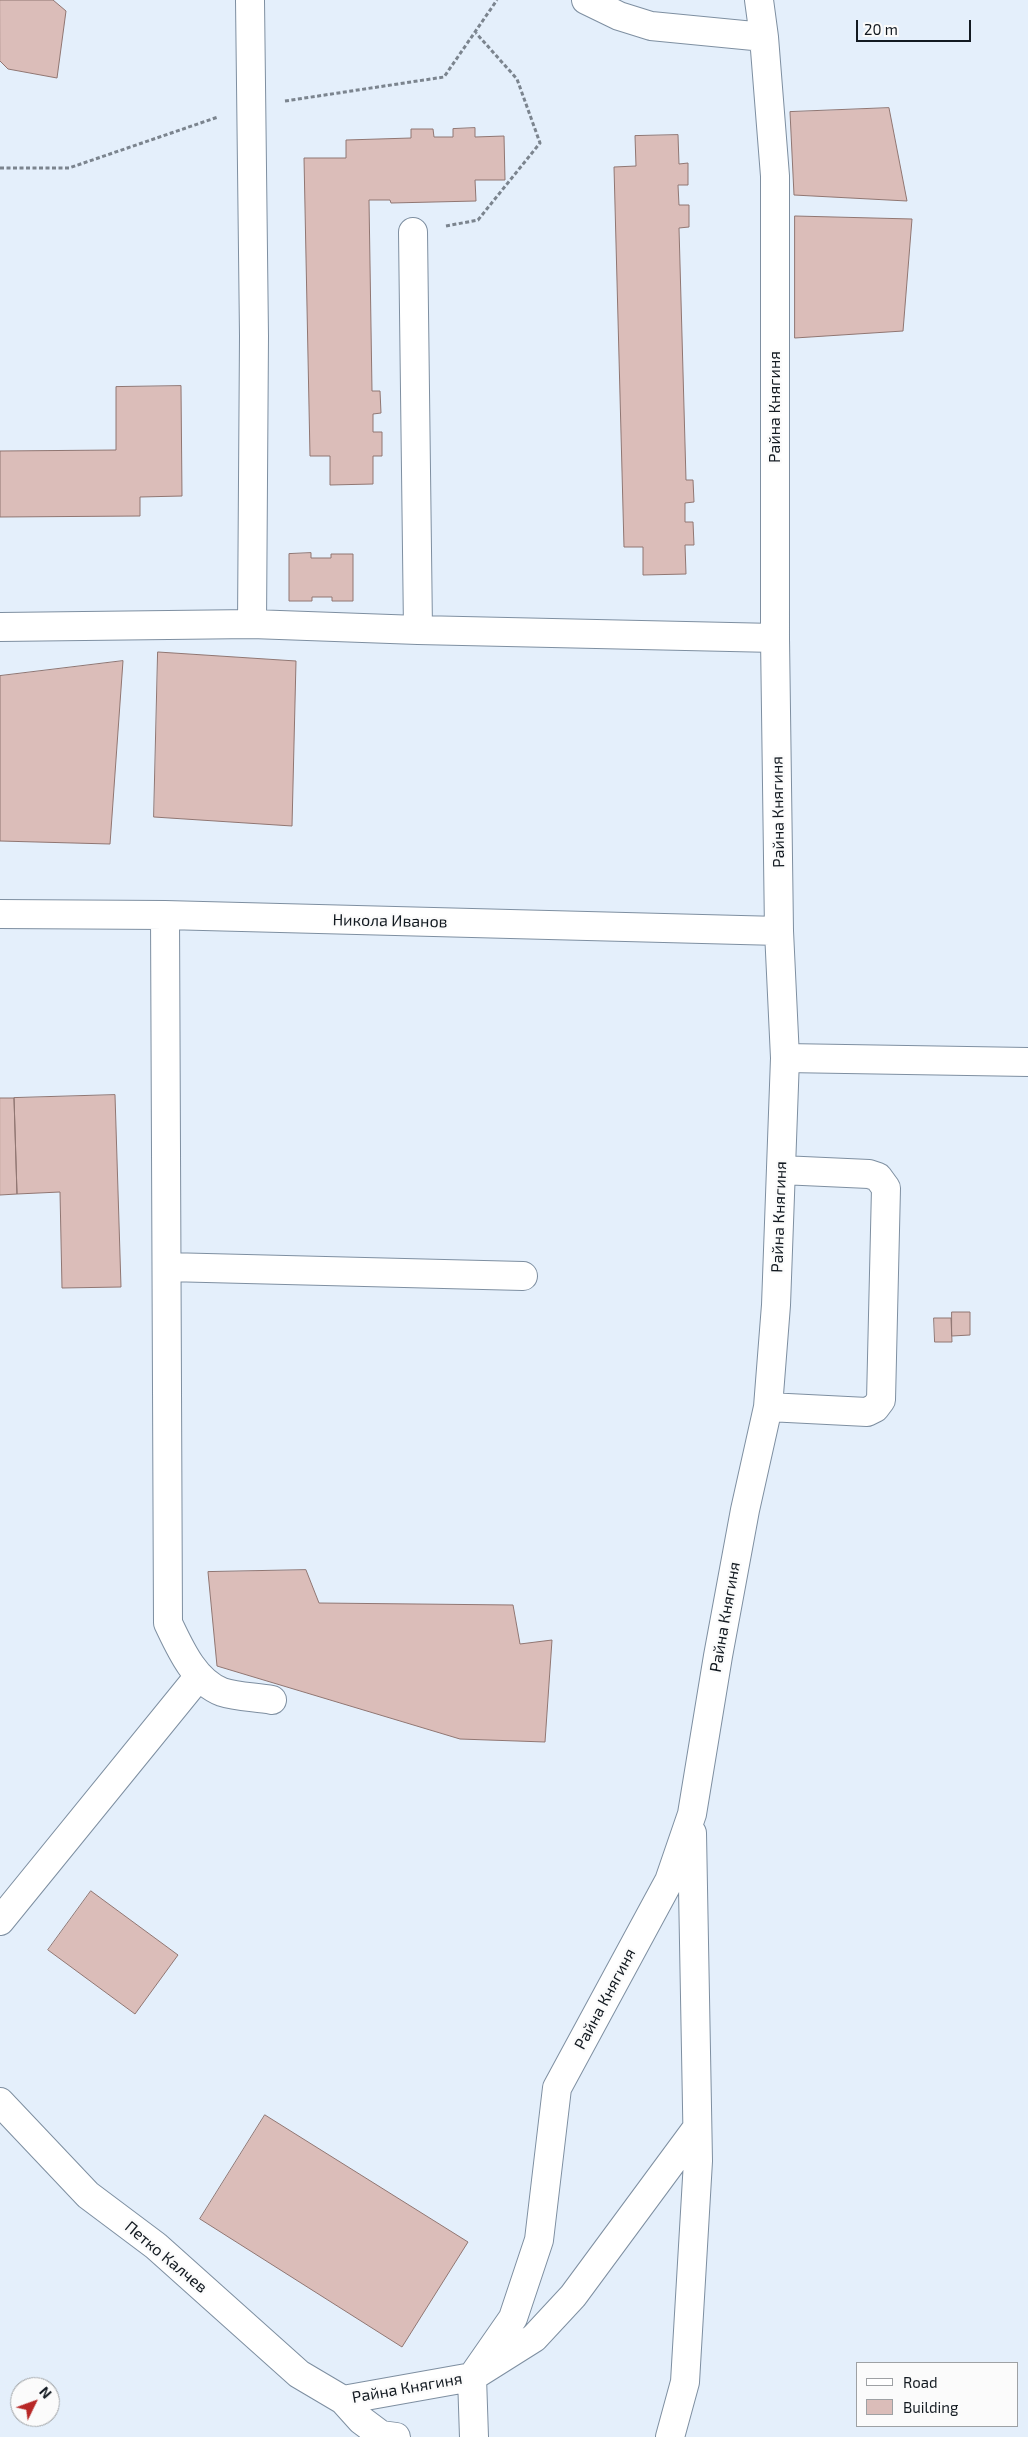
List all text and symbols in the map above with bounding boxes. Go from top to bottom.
scale bar [858,10,973,42]
text: 20 m [864,20,898,38]
street label: Райна Княгиня [765,351,785,463]
street label: Райна Княгиня [767,756,789,868]
street label: Никола Иванов [332,910,448,932]
street label: Райна Княгиня [767,1161,791,1273]
street label: Райна Княгиня [706,1560,744,1674]
street label: Райна Княгиня [570,1945,640,2053]
street label: Петко Калчев [121,2217,211,2297]
legend [856,2362,1018,2427]
street label: Райна Княгиня [350,2369,464,2407]
text: Road [903,2373,938,2391]
north arrow [10,2377,60,2427]
text: N [36,2383,55,2402]
text: Building [903,2398,958,2416]

